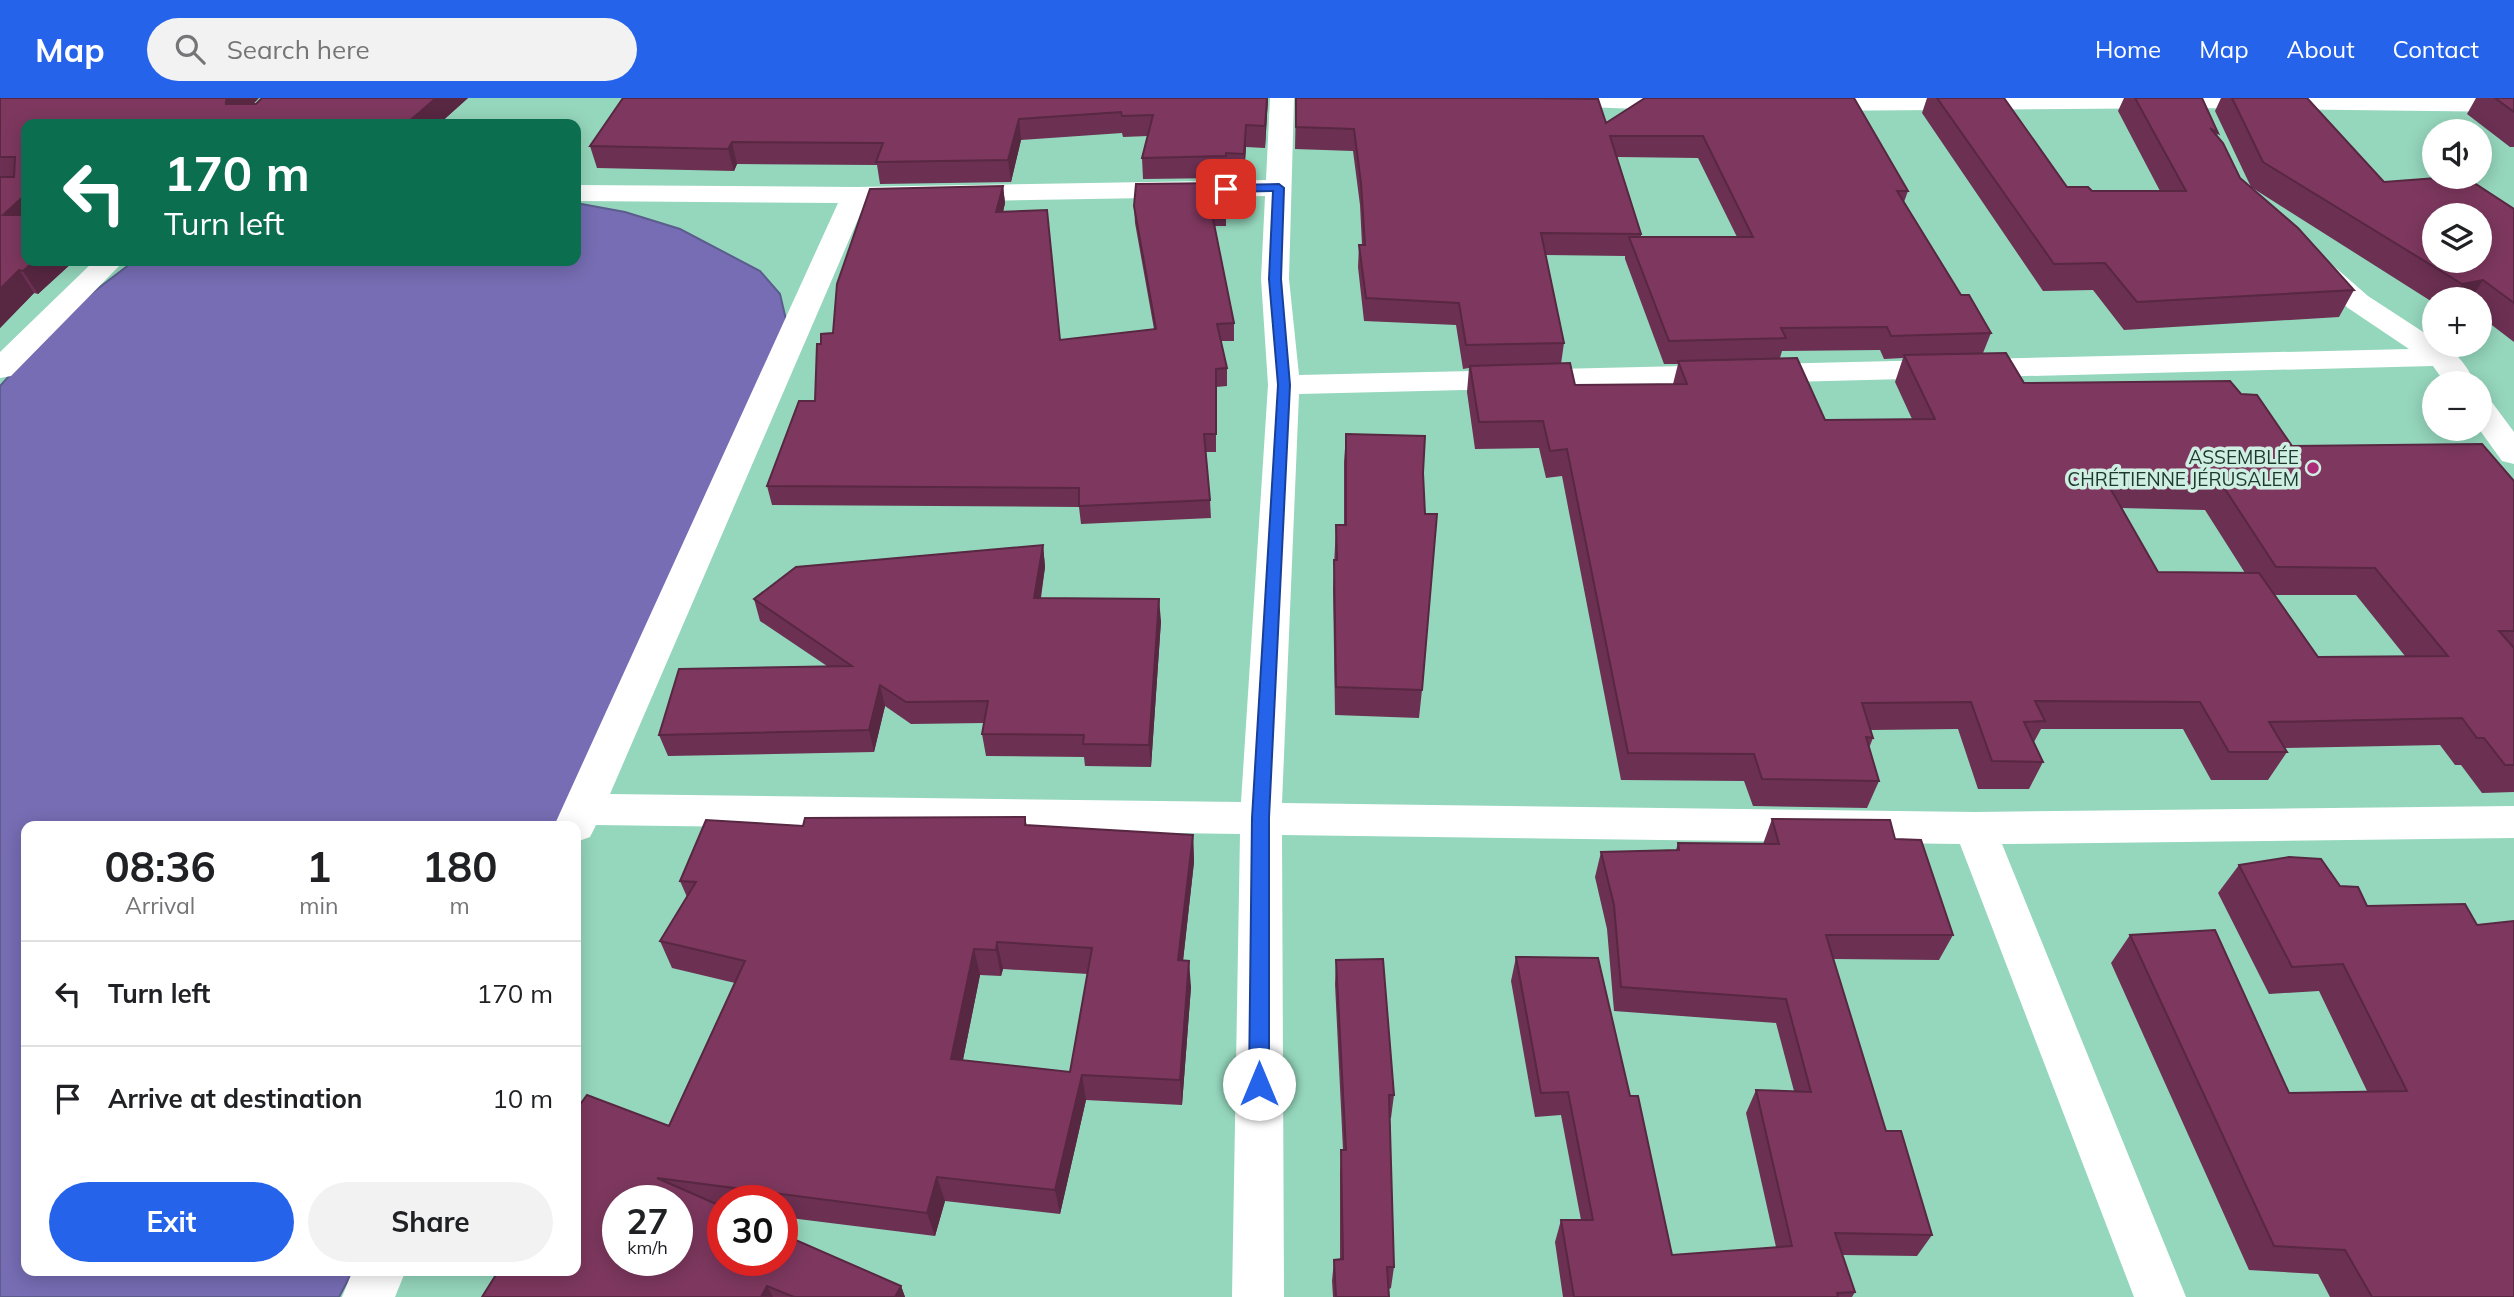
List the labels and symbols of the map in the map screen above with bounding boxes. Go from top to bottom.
pin [1196,159,1256,219]
place label: ASSEMBLÉE CHRÉTIENNE JÉRUSALEM [2067,445,2299,491]
marker: ASSEMBLÉE CHRÉTIENNE JÉRUSALEM [2305,460,2321,476]
position arrow [1222,1047,1296,1121]
speed limit sign: 30 [707,1185,798,1276]

